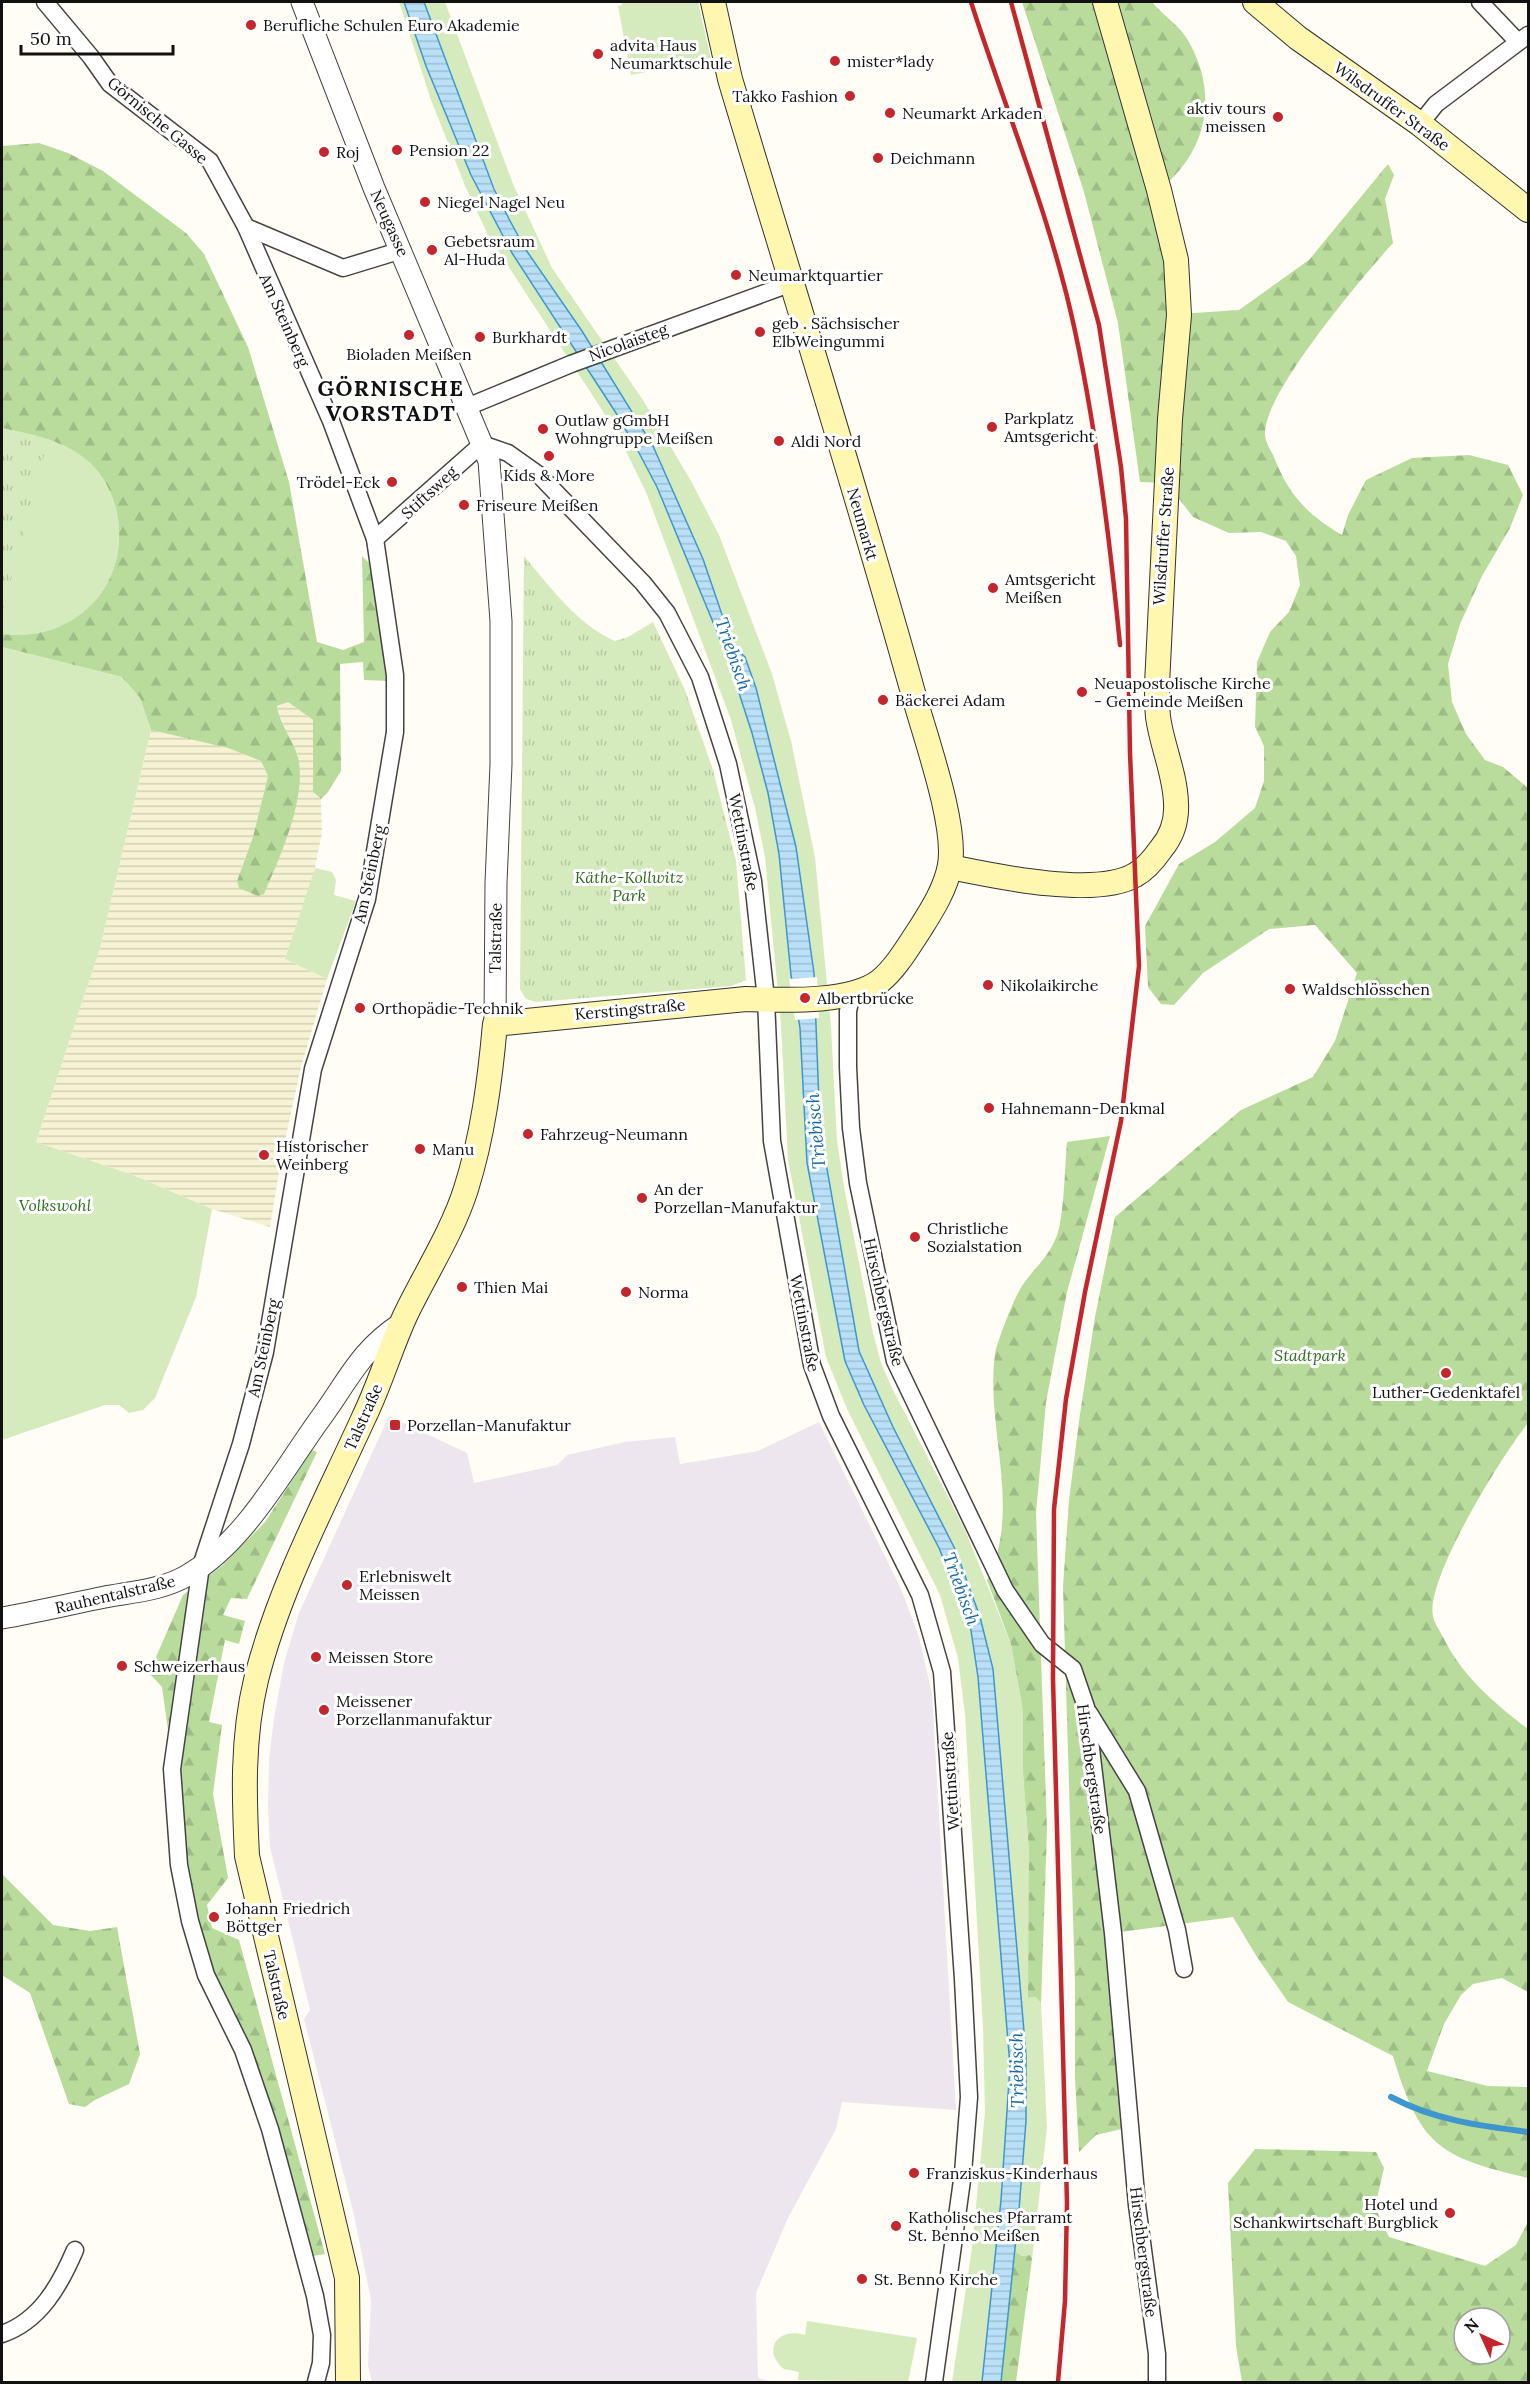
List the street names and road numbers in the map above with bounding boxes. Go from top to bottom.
street label: Wilsdruffer Straße [1330,57,1454,155]
street label: Görnische Gasse [104,72,213,168]
street label: Neugasse [366,187,414,260]
street label: Am Steinberg [255,269,315,371]
street label: Nicolaisteg [586,318,671,366]
street label: Stiftsweg [397,460,462,523]
street label: Wilsdruffer Straße [1148,466,1178,606]
street label: Neumarkt [843,485,883,563]
street label: Wettinstraße [725,792,763,893]
street label: Am Steinberg [349,822,389,926]
street label: Talstraße [484,902,506,974]
street label: Kerstingstraße [574,994,687,1024]
street label: Hirschbergstraße [859,1236,909,1368]
street label: Wettinstraße [786,1273,824,1374]
street label: Am Steinberg [243,1296,283,1400]
street label: Talstraße [339,1380,387,1453]
street label: Rauhentalstraße [53,1570,177,1618]
street label: Hirschbergstraße [1073,1703,1111,1836]
street label: Wettinstraße [937,1731,963,1831]
street label: Talstraße [259,1948,295,2022]
street label: Hirschbergstraße [1126,2186,1162,2319]

